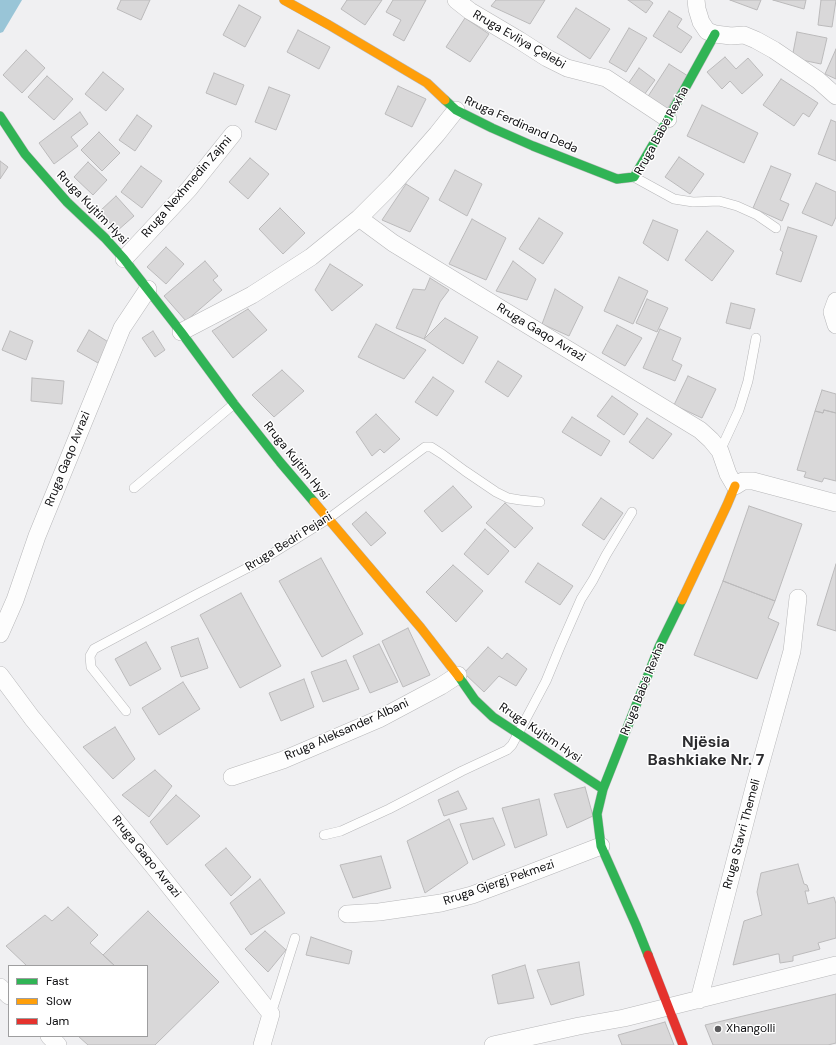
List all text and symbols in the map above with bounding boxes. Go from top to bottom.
street label: Rruga Evliya Çelebi [470,8,568,72]
street label: Rruga Babë Rexha [632,84,692,178]
street label: Rruga Ferdinand Deda [462,93,580,157]
street label: Rruga Nexhmedin Zajmi [139,133,235,241]
street label: Rruga Kujtim Hysi [53,168,131,248]
street label: Rruga Gaqo Avrazi [494,301,588,365]
street label: Rruga Gaqo Avrazi [42,409,94,509]
street label: Rruga Kujtim Hysi [260,419,332,503]
street label: Rruga Bedri Pejani [243,510,335,574]
street label: Rruga Babë Rexha [618,640,668,738]
street label: Rruga Aleksander Albani [283,696,411,764]
street label: Rruga Kujtim Hysi [496,700,584,766]
district label: Njësia Bashkiake Nr. 7 [648,733,764,771]
street label: Rruga Stavri Themeli [720,777,764,891]
street label: Rruga Gaqo Avrazi [109,813,183,901]
street label: Rruga Gjergj Pekmezi [442,857,556,909]
legend [8,965,148,1037]
text: Fast [46,973,69,989]
text: Slow [46,993,72,1009]
text: Jam [46,1013,69,1029]
place label: Xhangolli [726,1022,775,1036]
marker: Xhangolli [713,1024,723,1034]

